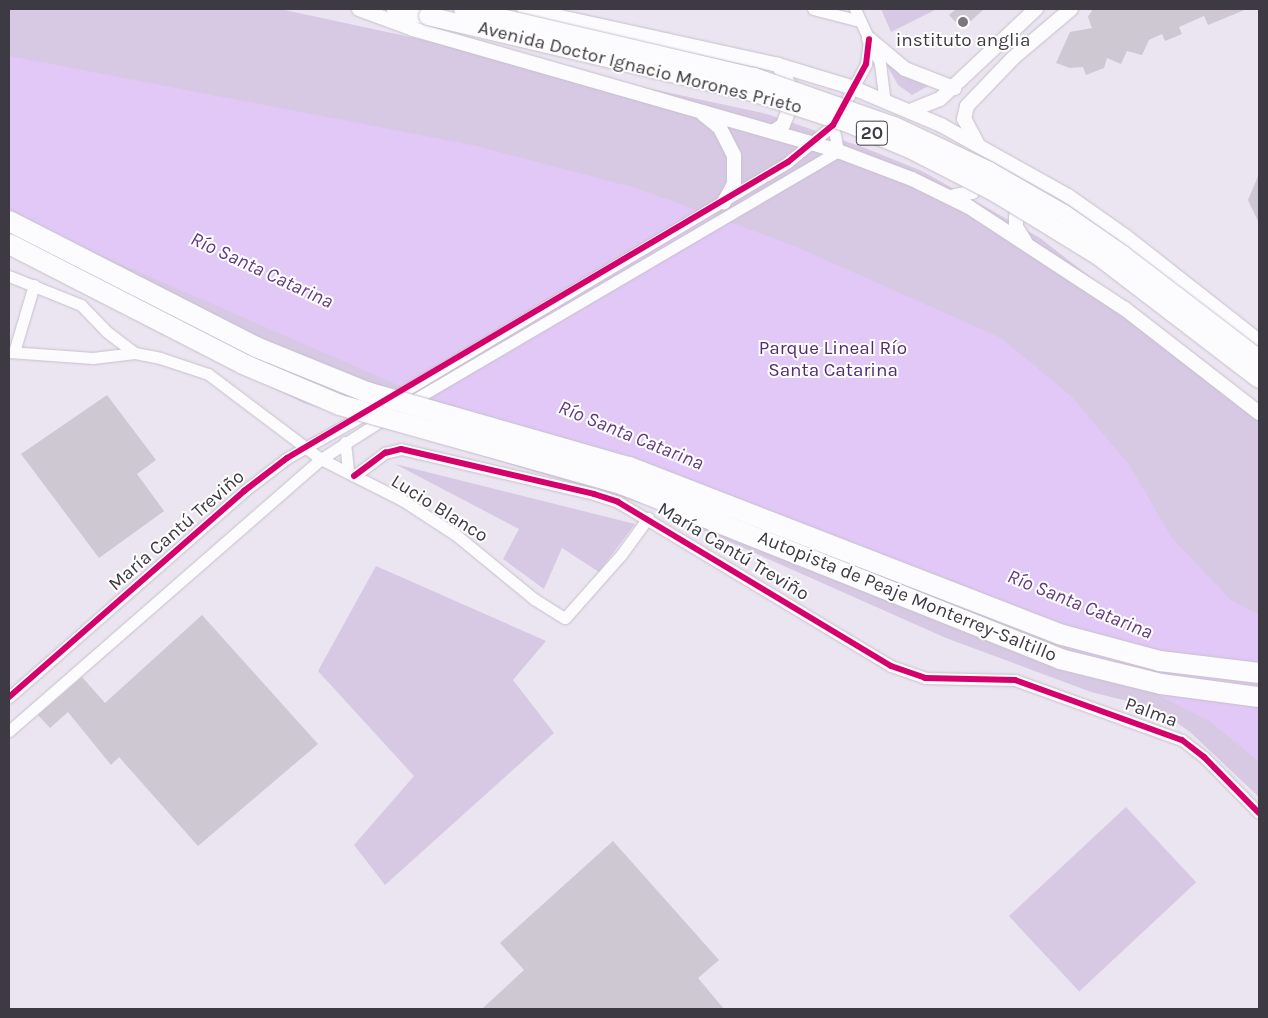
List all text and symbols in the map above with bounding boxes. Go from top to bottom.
marker: instituto anglia [957,16,969,28]
street label: Avenida Doctor Ignacio Morones Prieto [476,17,804,119]
place label: instituto anglia [896,30,1030,52]
road number: 20 [856,118,888,148]
water label: Río Santa Catarina [187,226,337,314]
park label: Parque Lineal Río Santa Catarina [759,338,907,382]
water label: Río Santa Catarina [555,395,707,475]
street label: María Cantú Treviño [104,466,250,596]
street label: Lucio Blanco [386,470,492,548]
street label: María Cantú Treviño [653,498,813,606]
street label: Autopista de Peaje Monterrey-Saltillo [754,526,1060,668]
water label: Río Santa Catarina [1004,564,1156,644]
street label: Palma [1121,693,1181,733]

